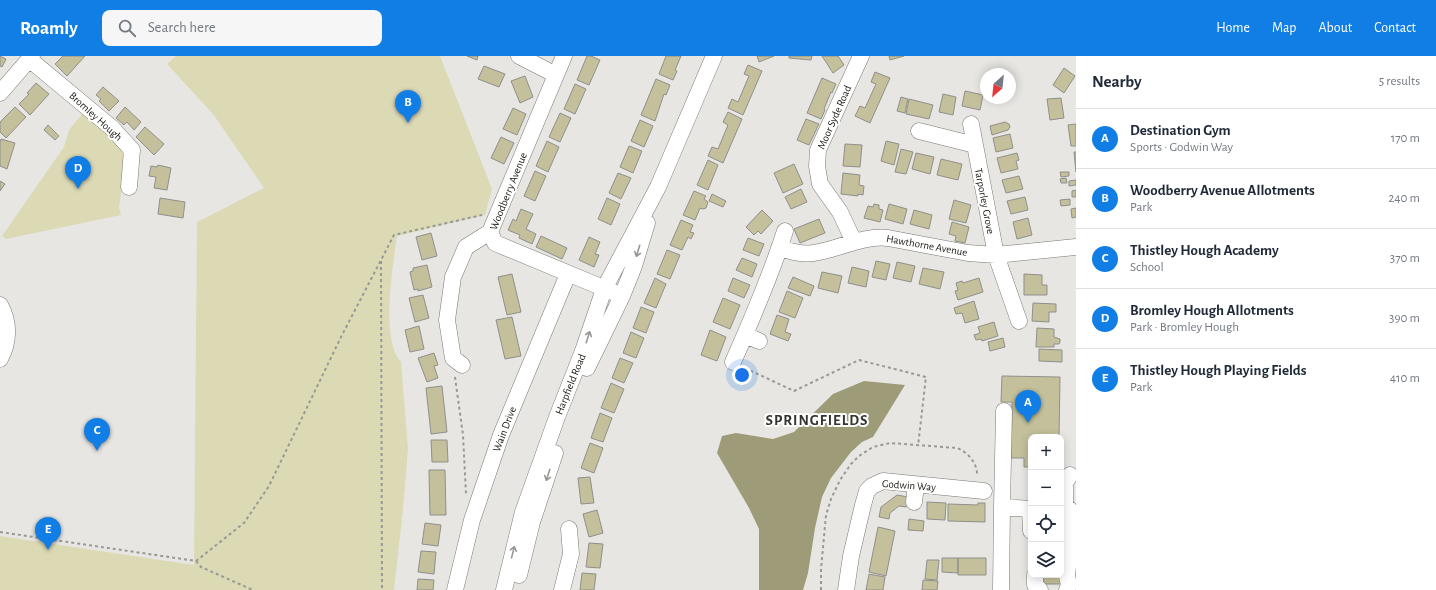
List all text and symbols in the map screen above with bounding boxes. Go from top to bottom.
search box [102,10,382,46]
icon: search [116,17,138,39]
text: Roamly [20,19,78,38]
text: Search here [148,20,216,35]
text: Home [1216,21,1250,35]
text: Map [1272,21,1296,35]
text: About [1318,21,1352,35]
text: Contact [1374,21,1416,35]
north arrow [980,68,1016,104]
text: Nearby [1092,73,1142,90]
text: 5 results [1379,75,1420,88]
street label: Moor Syde Road [816,83,854,151]
street label: Bromley Hough [67,90,124,143]
pin: B [395,90,421,123]
text: Destination Gym [1130,123,1231,138]
text: A [1101,132,1109,145]
text: 170 m [1391,132,1420,145]
text: Sports · Godwin Way [1130,141,1233,154]
street label: Woodberry Avenue [488,151,529,231]
pin: D [65,156,91,189]
street label: Tarporley Grove [973,167,996,235]
text: Woodberry Avenue Allotments [1130,183,1315,198]
text: B [1101,192,1109,205]
text: 240 m [1388,192,1420,205]
text: Park [1130,201,1152,214]
street label: Hawthorne Avenue [885,233,968,258]
text: Thistley Hough Academy [1130,243,1279,258]
one-way arrow [634,245,641,258]
text: C [1102,252,1108,265]
text: 370 m [1390,252,1420,265]
text: School [1130,261,1164,274]
text: Bromley Hough Allotments [1130,303,1294,318]
text: D [1101,312,1109,325]
text: 390 m [1389,312,1420,325]
text: Park · Bromley Hough [1130,321,1239,334]
one-way arrow [585,331,592,344]
street label: Harpfield Road [553,352,588,416]
text: Thistley Hough Playing Fields [1130,363,1307,378]
your location [732,365,752,385]
text: E [1102,372,1108,385]
text: 410 m [1390,372,1420,385]
text: Park [1130,381,1152,394]
pin: A [1015,390,1041,423]
street label: Wain Drive [491,405,518,453]
district label: SPRINGFIELDS [766,413,869,428]
pin: C [84,418,110,451]
map controls [1028,434,1064,578]
button: + [1028,434,1064,470]
one-way arrow [544,469,551,482]
button: − [1028,470,1064,506]
street label: Godwin Way [882,478,937,493]
button: locate [1028,506,1064,542]
pin: E [35,517,61,550]
button: layers [1028,542,1064,578]
one-way arrow [510,546,517,559]

